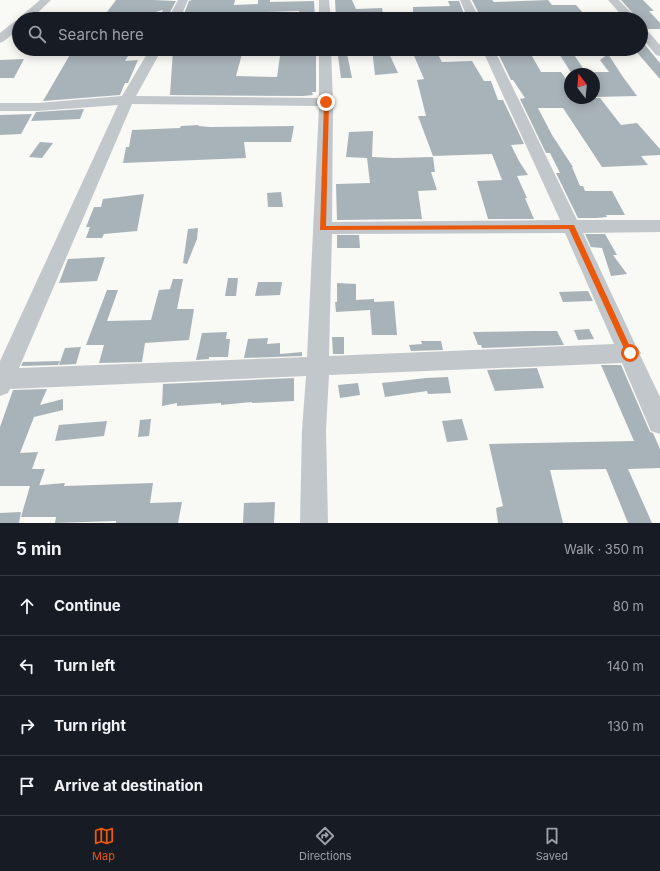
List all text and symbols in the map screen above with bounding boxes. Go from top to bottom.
search box [12,12,648,56]
icon: search [26,23,48,45]
text: Search here [58,25,144,44]
north arrow [564,68,600,104]
route end [317,93,335,111]
route start [621,344,639,362]
text: 5 min [16,539,62,559]
text: Walk · 350 m [564,541,644,557]
icon: ahead [16,595,38,617]
text: Continue [54,596,121,615]
text: 80 m [613,598,644,614]
icon: left [16,655,38,677]
text: Turn left [54,656,115,675]
text: 140 m [607,658,644,674]
icon: right [16,715,38,737]
text: Turn right [54,716,126,735]
text: 130 m [607,718,644,734]
icon: arrive [16,775,38,797]
text: Arrive at destination [54,776,203,795]
tab: Map [92,825,115,863]
tab: Directions [299,825,352,863]
tab: Saved [536,825,568,863]

